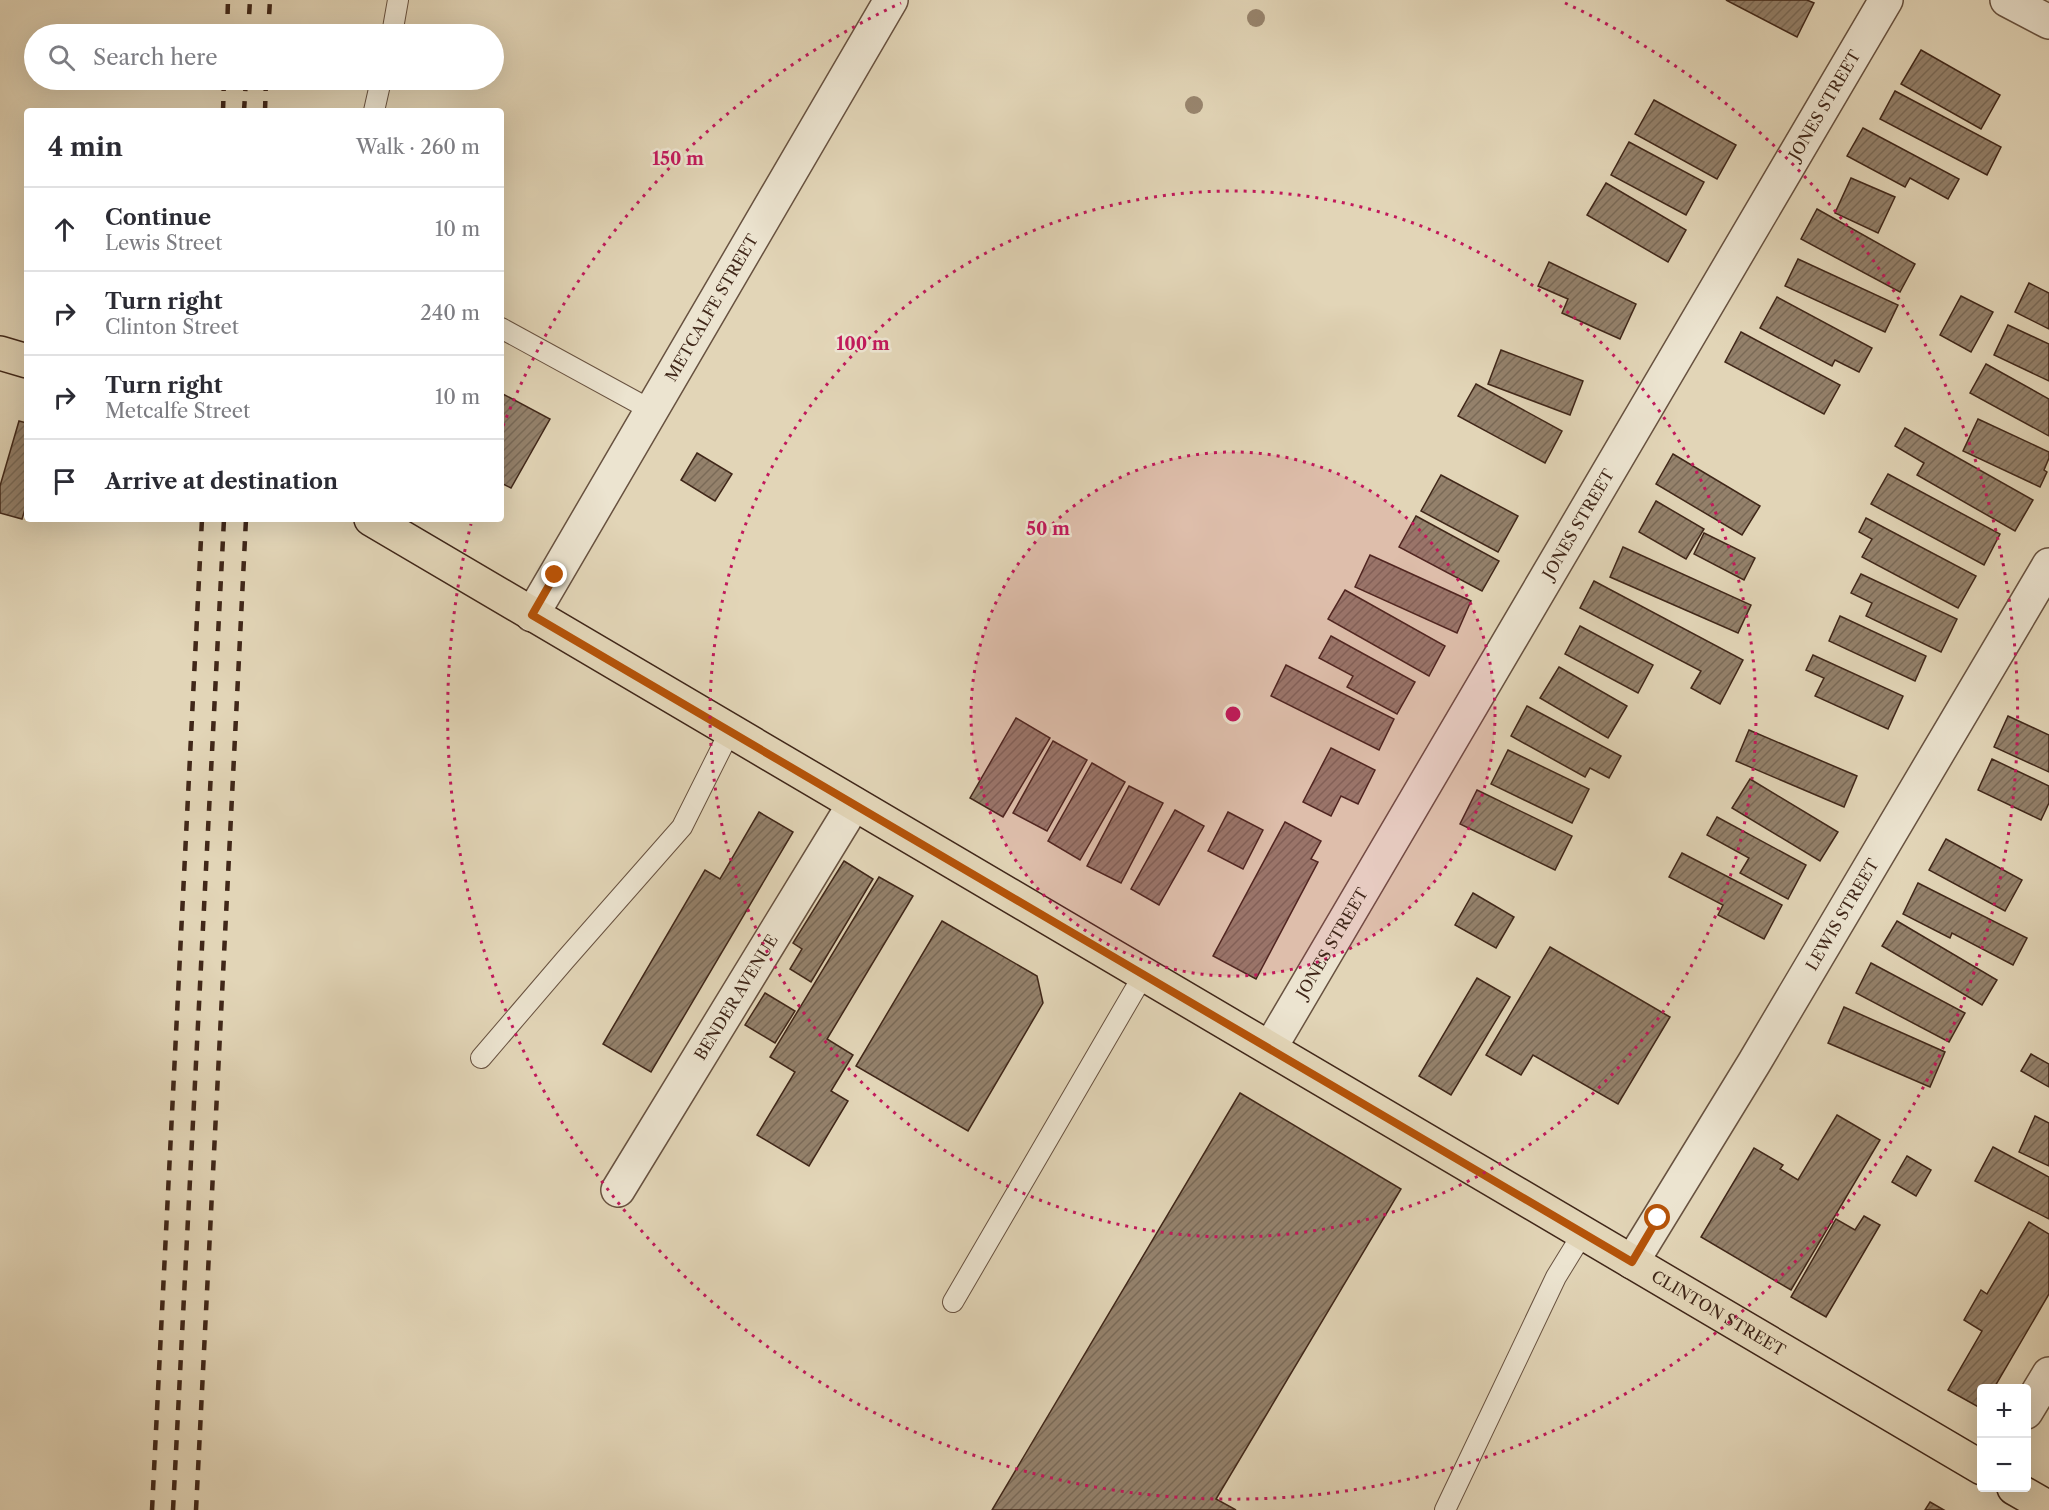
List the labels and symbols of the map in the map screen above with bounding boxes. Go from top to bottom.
street label: JONES STREET [1783,46,1864,166]
text: 150 m [652,148,704,170]
street label: METCALFE STREET [661,230,762,385]
text: 100 m [836,333,890,355]
street label: JONES STREET [1536,465,1618,585]
text: 50 m [1026,518,1070,540]
route end [541,561,567,587]
centre of rings [1223,704,1243,724]
street label: LEWIS STREET [1801,855,1883,974]
street label: JONES STREET [1290,884,1372,1004]
street label: BENDER AVENUE [690,931,782,1064]
route start [1644,1204,1670,1230]
street label: CLINTON STREET [1648,1266,1789,1360]

